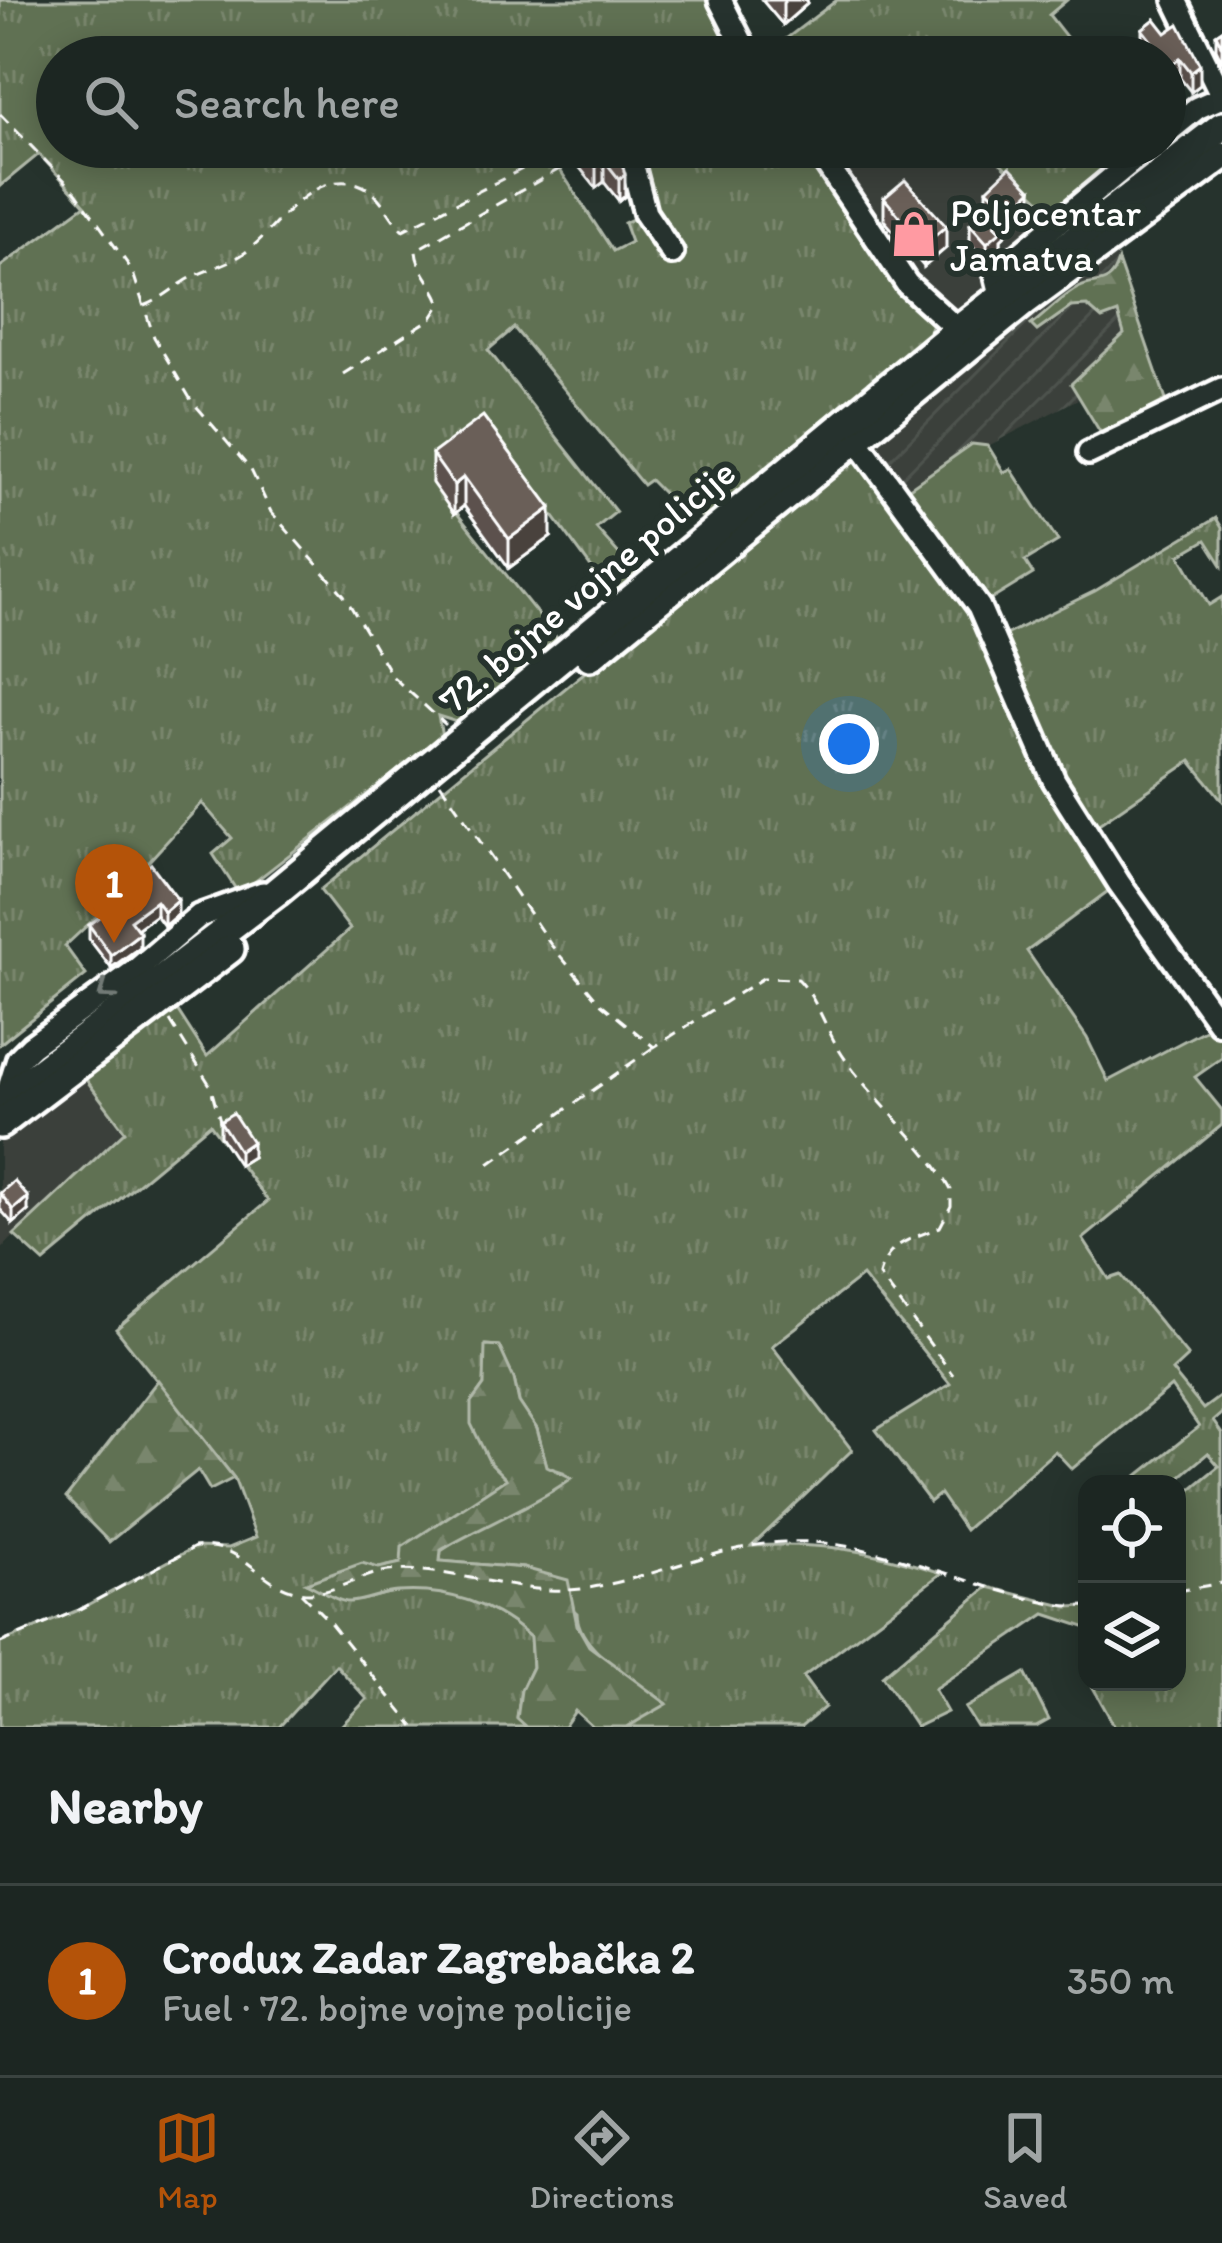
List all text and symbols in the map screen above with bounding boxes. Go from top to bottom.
search box [36,36,1186,168]
icon: search [78,69,144,135]
text: Search here [174,75,400,129]
place label: Poljocentar Jamatva [950,189,1142,281]
shop icon: Poljocentar Jamatva [889,209,939,259]
street label: 72. bojne vojne policije [429,448,745,724]
your location [819,714,879,774]
pin: 1 [75,844,153,943]
one-way arrow [98,977,120,999]
map controls [1078,1475,1186,1691]
button: locate [1078,1475,1186,1583]
button: layers [1078,1583,1186,1691]
text: Nearby [48,1775,203,1836]
text: Crodux Zadar Zagrebačka 2 [162,1930,694,1984]
text: 1 [78,1957,96,2004]
text: 350 m [1067,1957,1174,2004]
text: Fuel · 72. bojne vojne policije [162,1984,632,2031]
tab: Map [154,2105,220,2216]
tab: Directions [529,2105,674,2216]
tab: Saved [983,2105,1068,2216]

